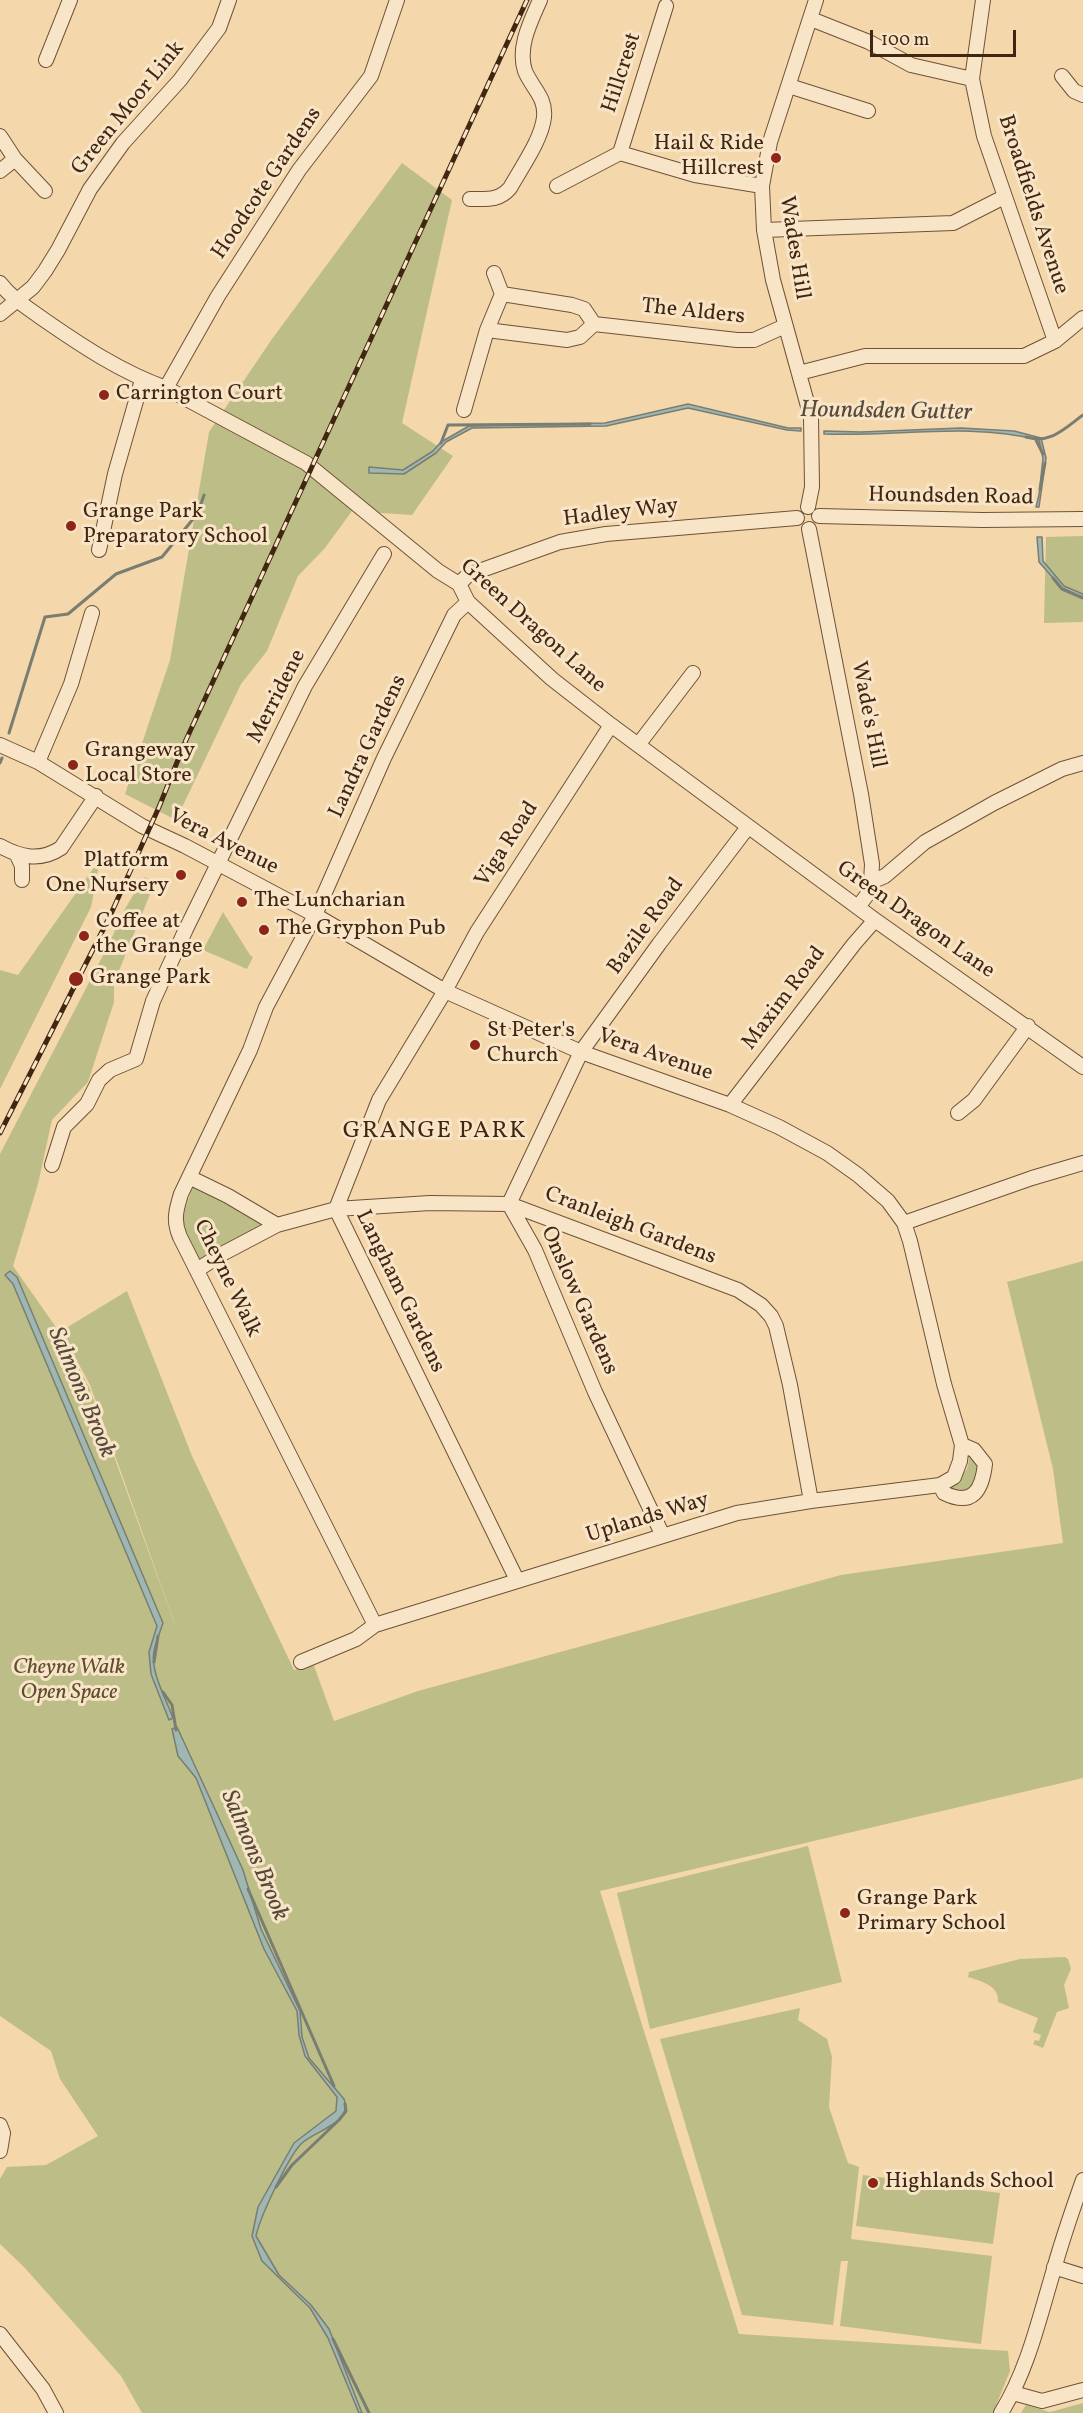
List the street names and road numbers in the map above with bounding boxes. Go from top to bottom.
street label: Hillcrest [598,29,648,117]
street label: Green Moor Link [67,37,191,181]
street label: Hoodcote Gardens [207,103,329,265]
street label: Broadfields Avenue [991,112,1073,298]
street label: Wades Hill [772,194,814,302]
street label: The Alders [640,294,746,332]
street label: Houndsden Road [868,483,1034,513]
street label: Hadley Way [562,494,680,534]
street label: Green Dragon Lane [454,555,610,699]
street label: Merridene [243,646,313,748]
street label: Wade's Hill [844,659,890,771]
street label: Landra Gardens [324,671,414,823]
street label: Viga Road [471,797,545,893]
street label: Vera Avenue [164,804,282,882]
street label: Green Dragon Lane [831,856,999,986]
street label: Bazile Road [603,873,691,981]
street label: Maxim Road [737,942,833,1056]
street label: Vera Avenue [594,1024,716,1088]
street label: Cranleigh Gardens [540,1182,720,1272]
street label: Langham Gardens [348,1207,450,1377]
street label: Cheyne Walk [186,1216,266,1342]
street label: Onslow Gardens [533,1223,623,1379]
street label: Uplands Way [583,1488,713,1550]

